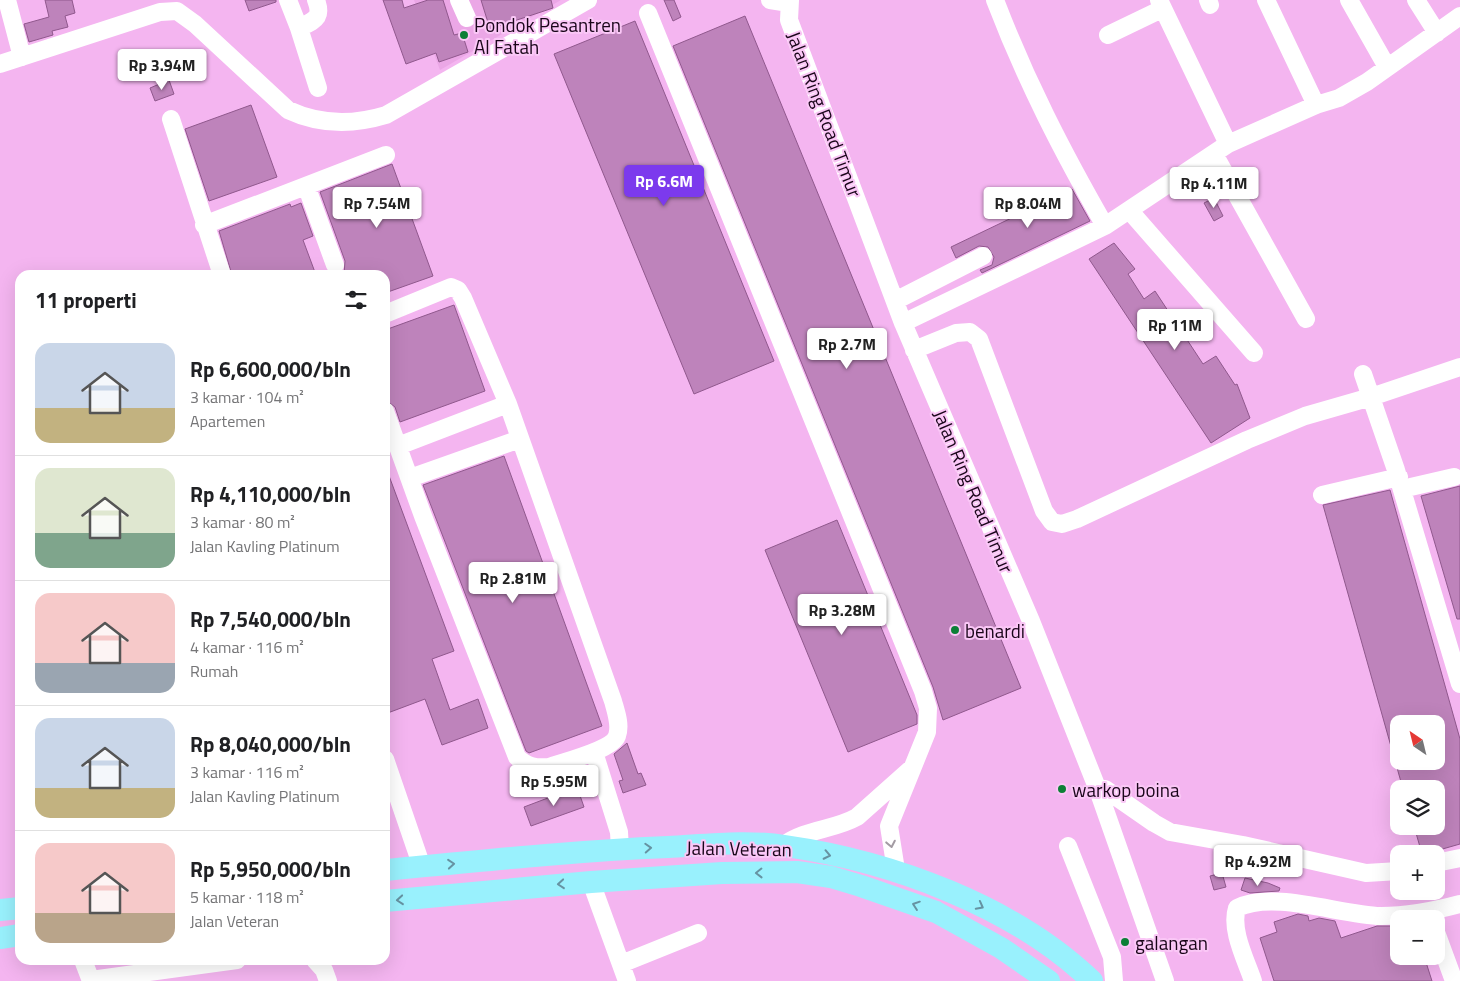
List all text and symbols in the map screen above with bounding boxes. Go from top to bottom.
place label: Pondok Pesantren Al Fatah [474,10,621,61]
street label: Jalan Ring Road Timur [780,27,870,201]
marker: Pondok Pesantren Al Fatah [458,29,470,41]
pin: Rp 3.94M [110,48,214,91]
text: Rp 3.94M [129,53,195,77]
pin: Rp 6.6M [618,164,710,207]
pin: Rp 4.11M [1162,166,1266,209]
text: Rp 6.6M [635,169,693,193]
text: Rp 4.11M [1181,171,1247,195]
pin: Rp 7.54M [325,186,429,229]
pin: Rp 8.04M [976,186,1080,229]
text: Rp 7.54M [344,191,410,215]
text: Rp 8.04M [995,191,1061,215]
text: 11 properti [35,284,137,316]
icon: filters [342,286,370,314]
pin: Rp 11M [1134,308,1216,351]
text: Rp 11M [1148,313,1202,337]
pin: Rp 2.7M [801,328,893,370]
text: Rp 2.7M [818,332,876,356]
text: Rp 6,600,000/bln [190,353,351,385]
icon: home [75,363,135,423]
text: 3 kamar · 104 m² [190,385,304,409]
street label: Jalan Ring Road Timur [926,405,1022,578]
text: Apartemen [190,409,265,433]
text: Rp 4,110,000/bln [190,478,351,510]
icon: home [75,488,135,548]
text: 3 kamar · 80 m² [190,510,295,534]
text: Jalan Kavling Platinum [190,534,340,558]
pin: Rp 2.81M [461,562,565,604]
text: Rp 2.81M [480,566,546,590]
pin: Rp 3.28M [790,594,894,636]
text: Rp 3.28M [809,598,875,622]
text: Rp 7,540,000/bln [190,603,351,635]
icon: home [75,613,135,673]
place label: benardi [965,616,1025,645]
marker: benardi [949,624,961,636]
text: 4 kamar · 116 m² [190,635,304,659]
text: Rumah [190,659,238,683]
north arrow [1390,715,1445,770]
map controls [1390,715,1445,965]
text: Rp 8,040,000/bln [190,728,351,760]
icon: home [75,738,135,798]
text: 3 kamar · 116 m² [190,760,304,784]
pin: Rp 5.95M [502,764,606,807]
text: Rp 5.95M [521,769,587,793]
place label: warkop boina [1072,775,1180,804]
button: layers [1390,780,1445,835]
marker: warkop boina [1056,783,1068,795]
text: Jalan Kavling Platinum [190,784,340,808]
street label: Jalan Veteran [686,833,792,863]
one-way arrow [885,839,896,848]
one-way arrow [644,842,652,853]
pin: Rp 4.92M [1206,844,1310,887]
button: + [1390,845,1445,900]
one-way arrow [822,849,831,860]
text: Rp 4.92M [1225,849,1291,873]
text: Rp 5,950,000/bln [190,853,351,885]
one-way arrow [447,859,455,870]
icon: home [75,863,135,923]
one-way arrow [754,867,762,878]
one-way arrow [557,879,565,890]
text: 5 kamar · 118 m² [190,885,304,909]
one-way arrow [395,894,403,905]
one-way arrow [975,900,984,910]
one-way arrow [912,901,921,911]
text: Jalan Veteran [190,909,279,933]
button: − [1390,910,1445,965]
place label: galangan [1135,928,1208,957]
marker: galangan [1119,936,1131,948]

